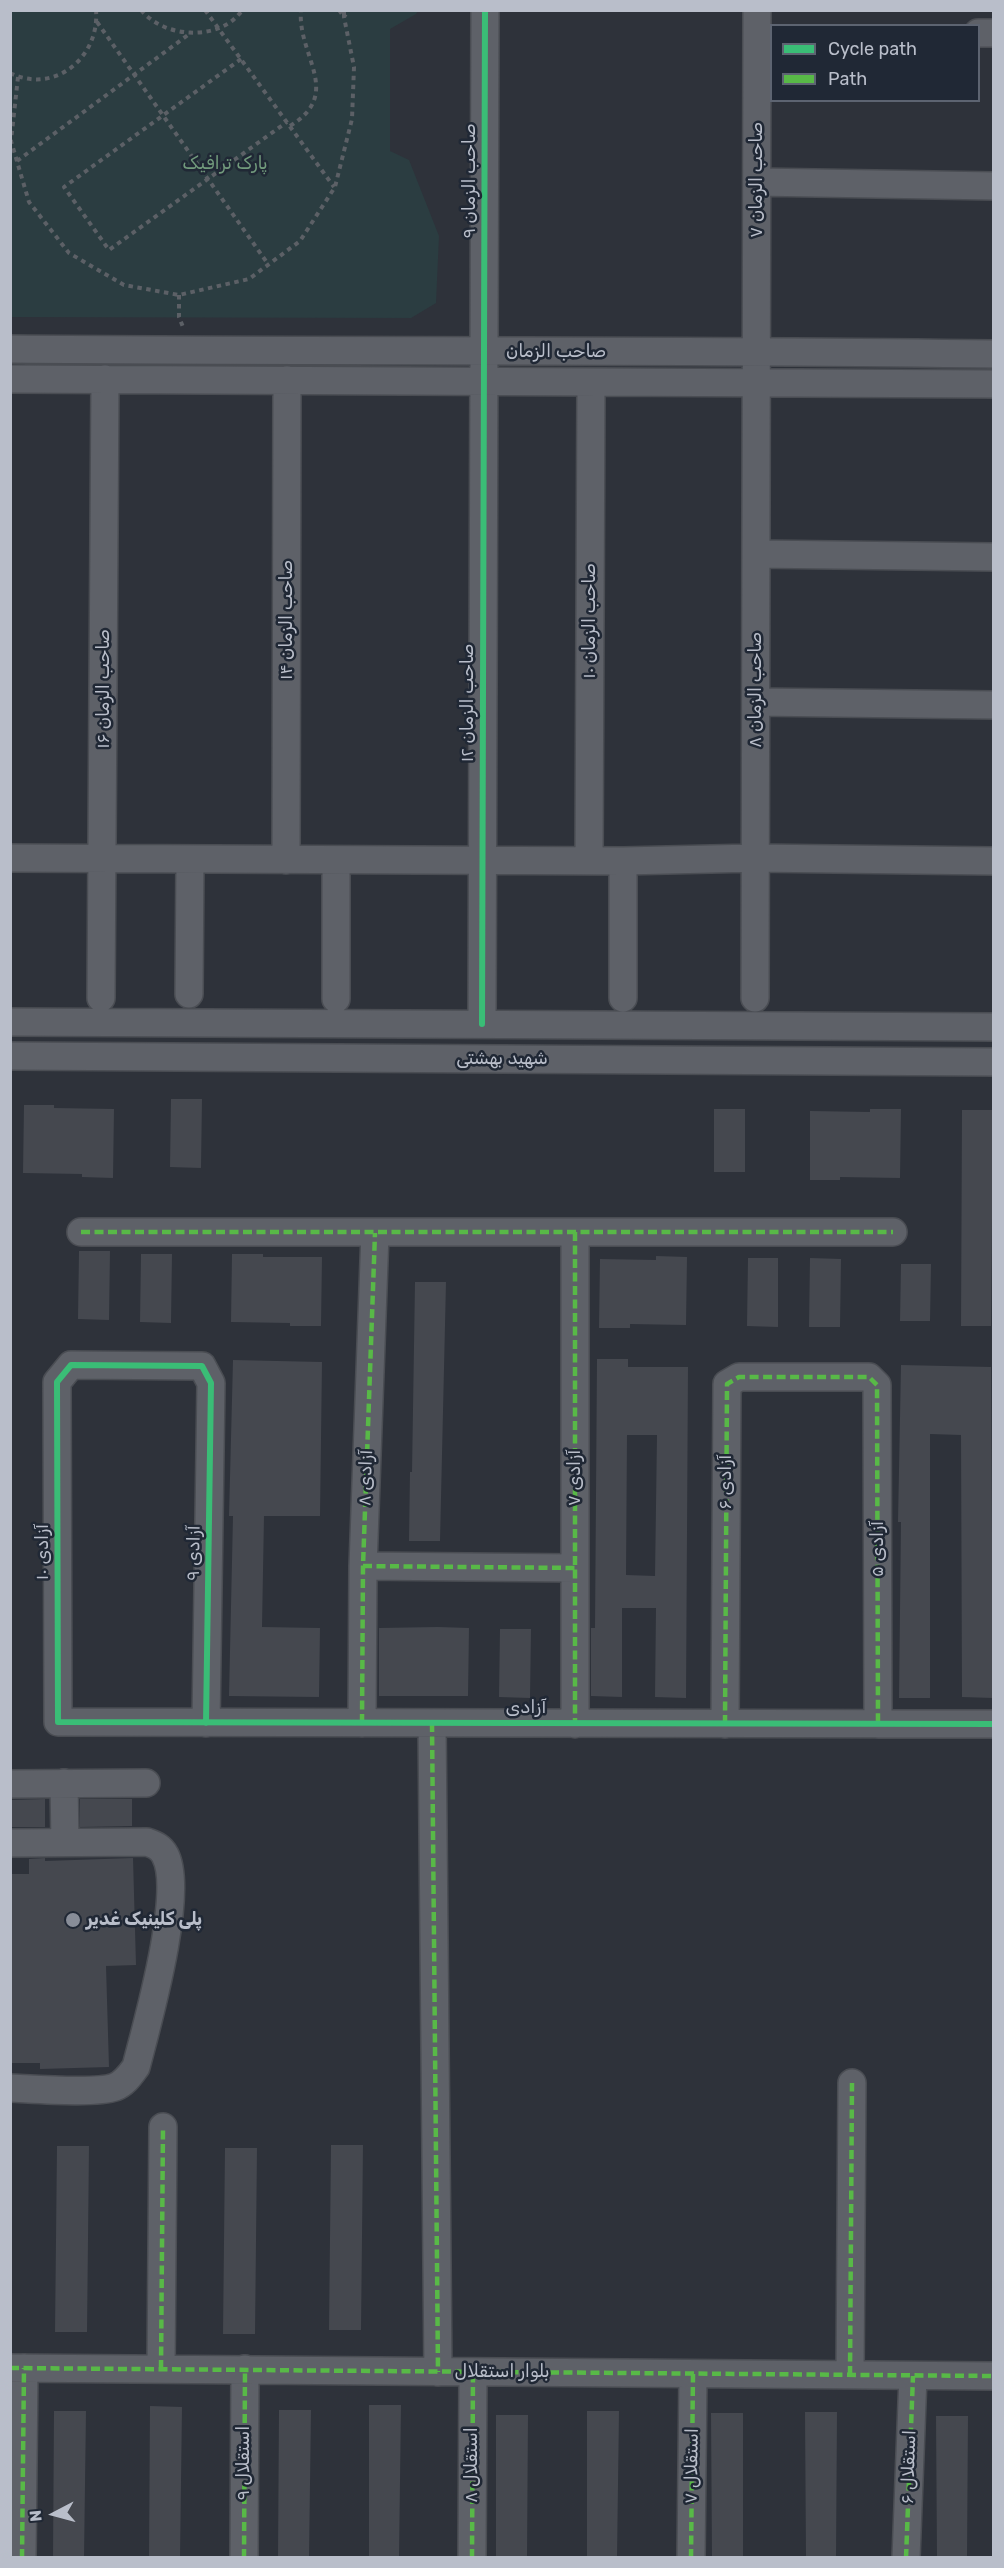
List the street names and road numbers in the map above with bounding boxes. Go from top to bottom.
street label: صاحب الزمان ۷ [746,122,768,238]
street label: صاحب الزمان ۹ [459,124,481,238]
street label: صاحب الزمان [506,341,606,363]
street label: صاحب الزمان ۱۴ [276,560,298,680]
street label: صاحب الزمان ۱۰ [579,563,601,679]
street label: صاحب الزمان ۱۶ [93,629,115,749]
street label: صاحب الزمان ۸ [745,632,767,748]
street label: صاحب الزمان ۱۲ [457,644,479,762]
street label: شهید بهشتی [456,1048,548,1070]
street label: آزادی ۸ [354,1449,378,1507]
street label: آزادی ۷ [564,1450,586,1506]
street label: آزادی ۶ [715,1455,737,1509]
street label: آزادی ۵ [867,1521,889,1577]
street label: آزادی ۱۰ [32,1524,54,1580]
street label: آزادی ۹ [183,1525,205,1581]
street label: آزادی [506,1697,546,1719]
street label: بلوار استقلال [455,2361,549,2383]
street label: استقلال ۹ [233,2426,255,2500]
street label: استقلال ۸ [461,2427,483,2503]
street label: استقلال ۷ [681,2428,703,2504]
street label: استقلال ۶ [897,2430,921,2504]

